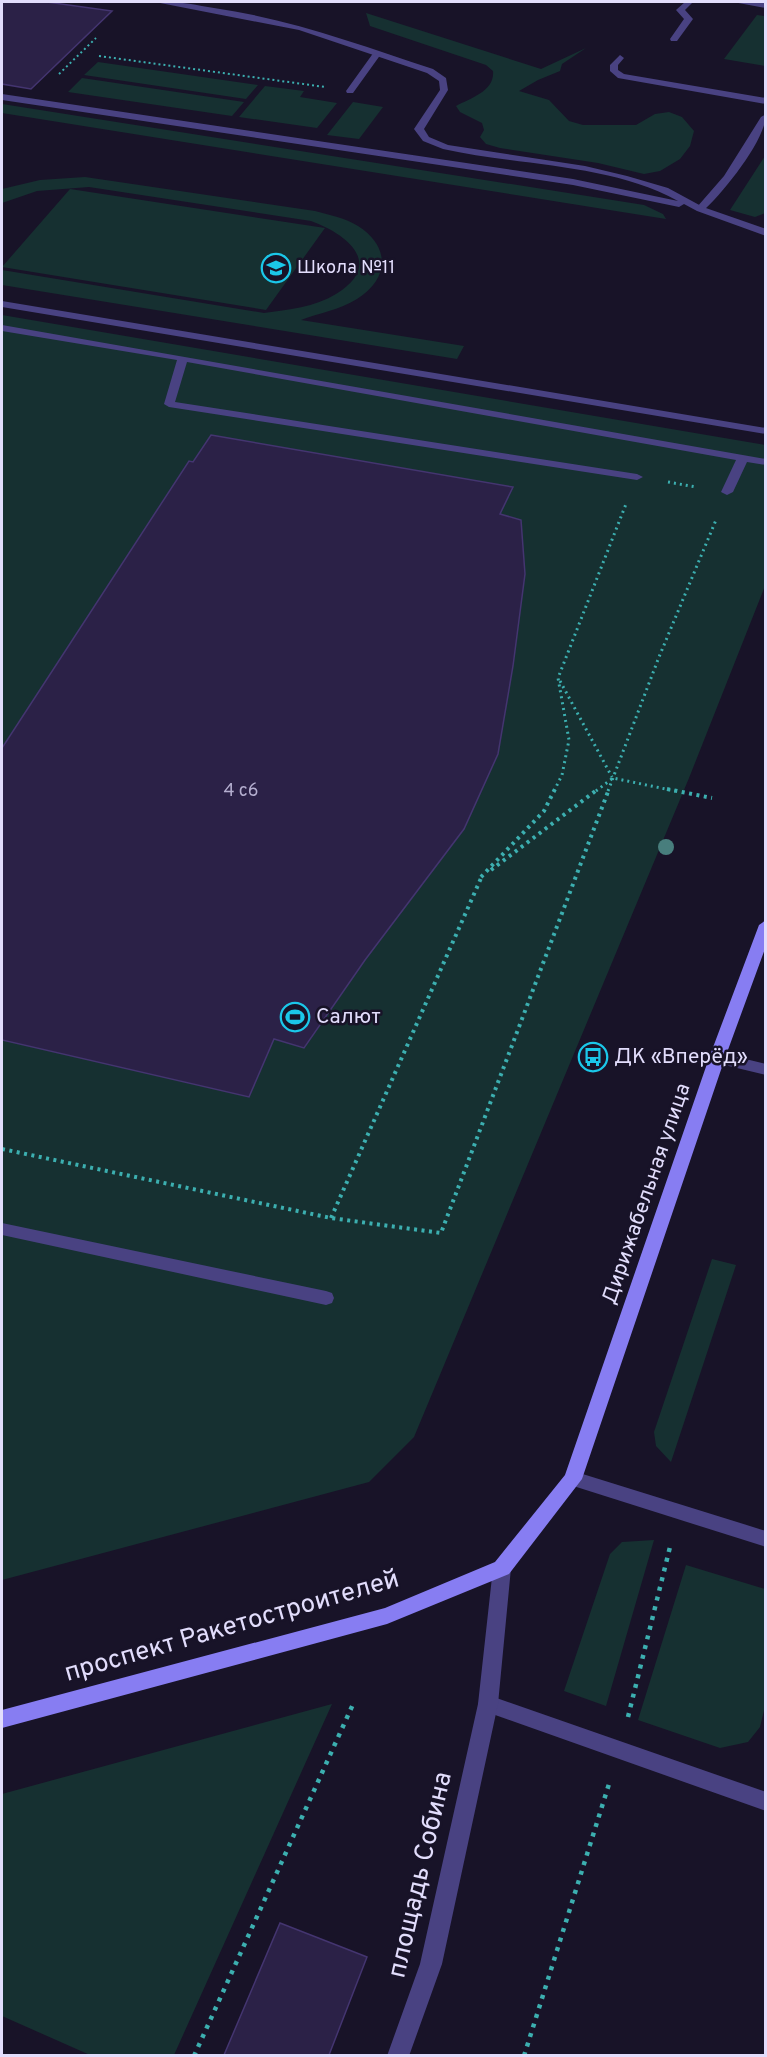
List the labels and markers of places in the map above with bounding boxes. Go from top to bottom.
school or university icon: Школа №11 [260,252,292,284]
place label: Школа №11 [297,257,395,280]
sports icon: Салют [279,1001,311,1033]
place label: Салют [316,1004,381,1031]
bus stop icon: ДК «Вперёд» [577,1041,609,1073]
place label: ДК «Вперёд» [614,1044,748,1071]

